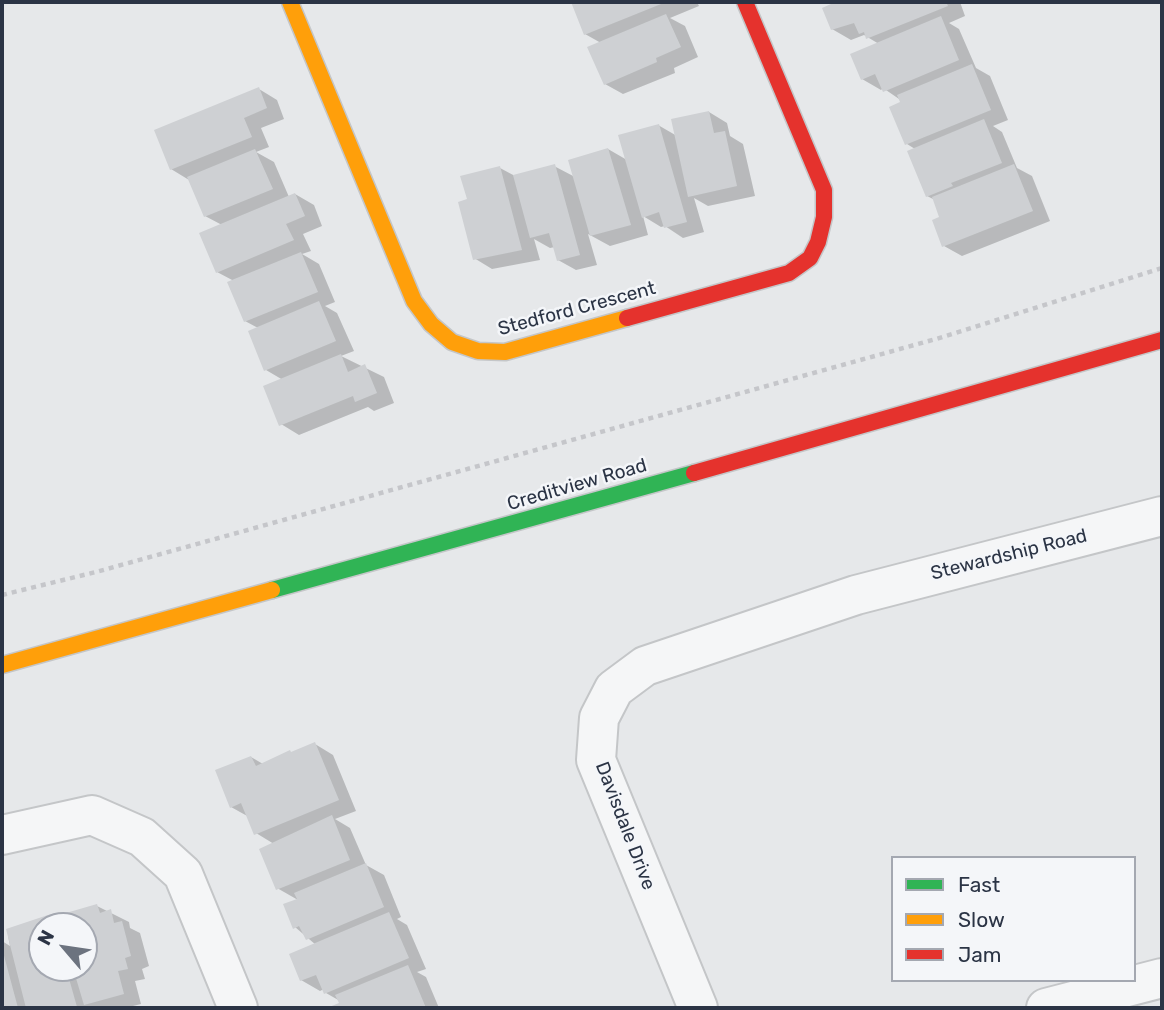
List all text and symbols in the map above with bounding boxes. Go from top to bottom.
street label: Stedford Crescent [496,277,658,341]
street label: Creditview Road [505,454,649,516]
street label: Stewardship Road [928,525,1090,585]
street label: Davisdale Drive [590,759,660,893]
legend [891,856,1136,982]
text: Fast [958,872,1000,897]
text: Slow [958,907,1005,932]
north arrow [28,912,98,982]
text: N [33,926,59,949]
text: Jam [958,942,1002,967]

